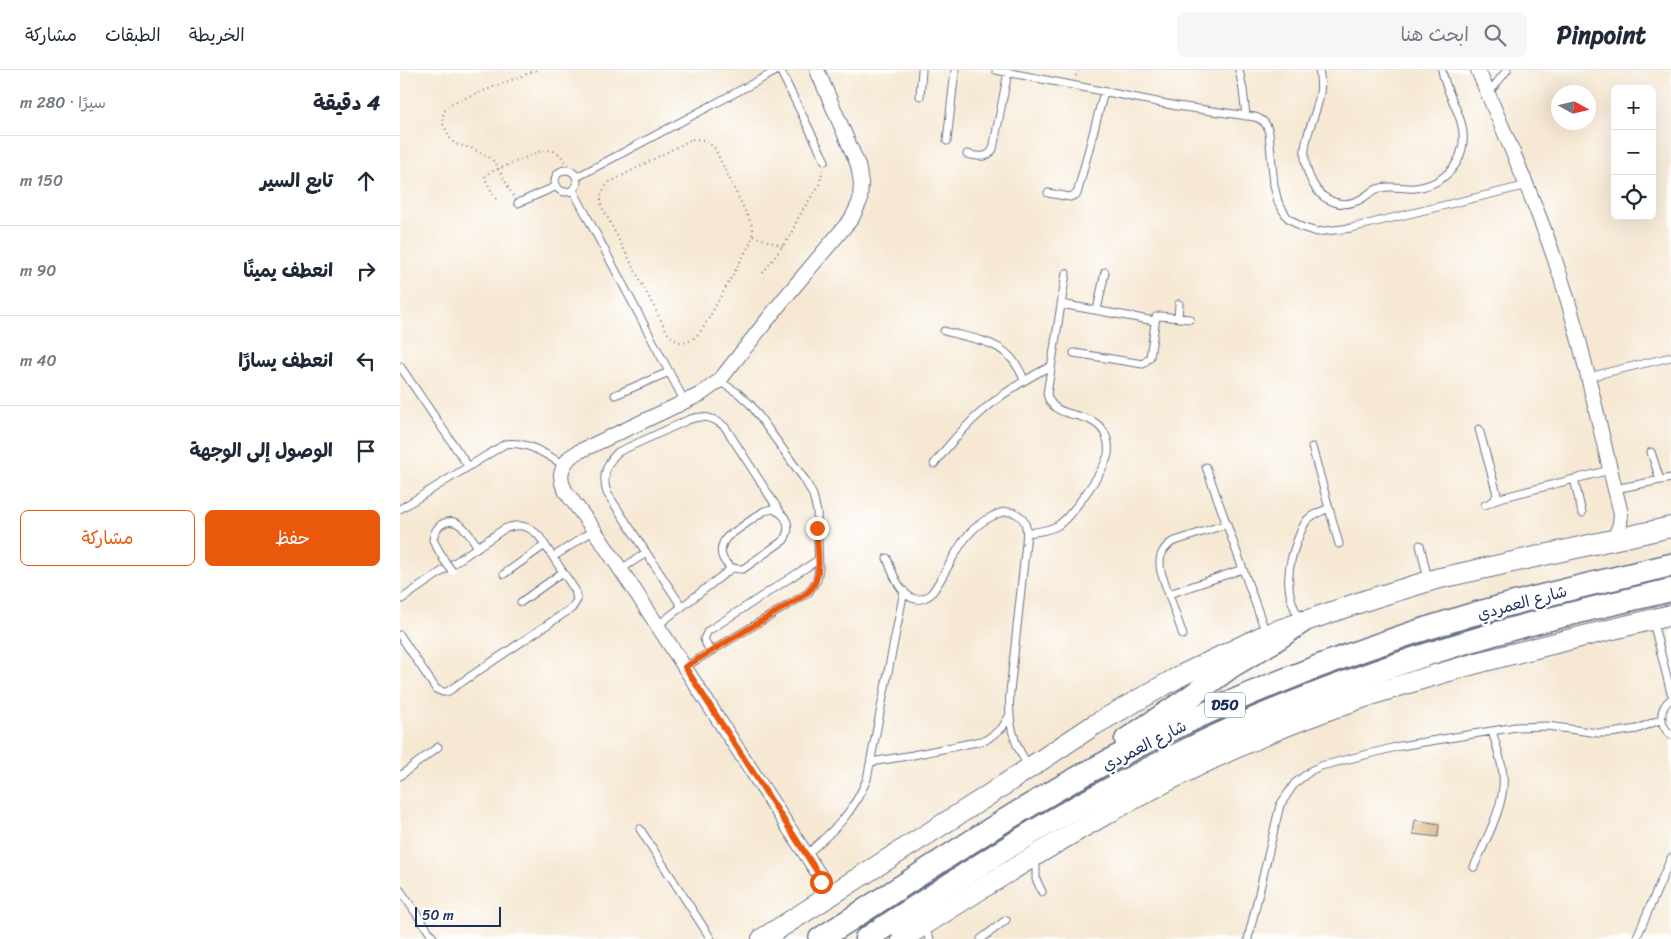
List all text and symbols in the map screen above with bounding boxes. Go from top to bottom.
search box [1177,12,1527,57]
text: Pinpoint [1557,14,1646,56]
text: ابحث هنا [1400,18,1469,51]
text: مشاركة [25,19,77,51]
text: الطبقات [105,19,161,51]
text: الخريطة [189,19,245,51]
icon: search [1481,21,1509,49]
text: 4 دقيقة [313,84,380,122]
north arrow [1551,85,1596,130]
map controls [1611,85,1656,220]
button: + [1611,85,1656,130]
text: سيرًا · 280 m [20,88,106,117]
button: − [1611,130,1656,175]
text: تابع السير [260,164,333,197]
text: 150 m [20,166,63,195]
icon: ahead [352,167,380,195]
button: locate [1611,175,1656,220]
text: انعطف يمينًا [243,254,333,287]
text: 90 m [20,256,56,285]
icon: right [352,257,380,285]
text: انعطف يسارًا [238,344,333,377]
text: 40 m [20,346,57,375]
icon: left [352,347,380,375]
text: الوصول إلى الوجهة [190,434,333,467]
icon: arrive [352,437,380,465]
button: مشاركة [20,510,195,566]
button: حفظ [205,510,380,566]
route end [806,517,829,540]
street label: شارع العمردي [1474,577,1570,628]
road number: D50 [1205,692,1245,718]
street label: شارع العمردي [1097,712,1192,779]
route start [810,871,833,894]
text: 50 m [422,903,454,928]
scale bar [415,904,501,927]

